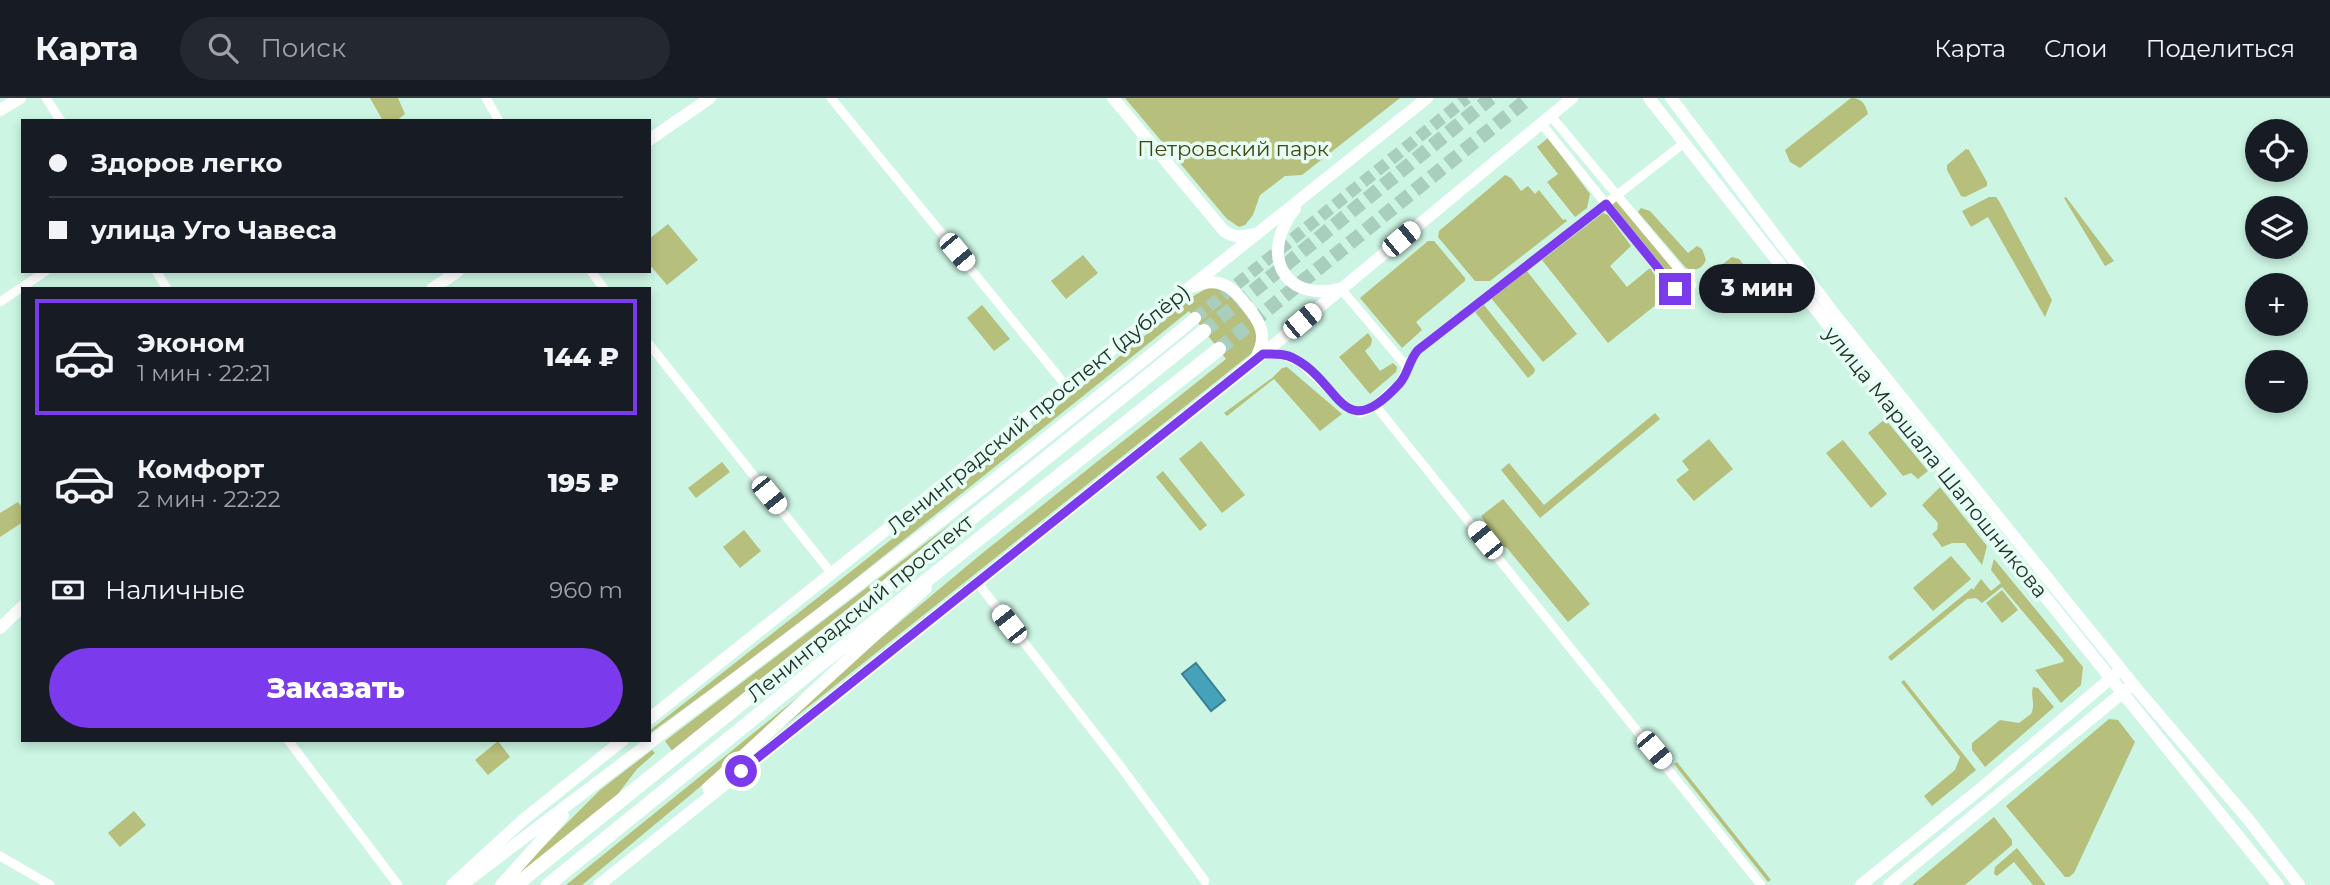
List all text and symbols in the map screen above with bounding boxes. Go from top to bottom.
search box [180,17,670,80]
text: Карта [35,28,138,68]
icon: search [204,29,242,67]
text: Поиск [260,32,346,64]
text: Карта [1934,34,2006,63]
text: Слои [2044,34,2108,63]
text: Поделиться [2146,34,2295,63]
map controls [2245,119,2308,413]
button: locate [2245,119,2308,182]
park label: Петровский парк [1137,136,1329,161]
text: Здоров легко [91,147,282,179]
button: layers [2245,196,2308,259]
text: улица Уго Чавеса [91,214,337,246]
car [1379,217,1424,261]
car [936,229,979,275]
callout: 3 мин [1700,264,1815,314]
route end [1659,273,1691,305]
button: + [2245,273,2308,336]
text: 3 мин [1721,274,1793,302]
street label: Ленинградский проспект (дублёр) [882,279,1194,539]
car [1280,299,1325,343]
street label: улица Маршала Шапошникова [1818,321,2053,603]
icon: car [53,326,116,389]
text: Эконом [137,327,245,359]
text: 144 ₽ [544,341,619,373]
button: − [2245,350,2308,413]
text: 1 мин · 22:21 [137,359,271,387]
icon: car [53,452,116,515]
text: Комфорт [137,453,264,485]
text: 195 ₽ [548,467,619,499]
car [748,472,791,518]
text: 2 мин · 22:22 [137,485,281,513]
street label: Ленинградский проспект [742,509,978,707]
car [1464,517,1507,563]
icon: cash [49,571,87,609]
text: Наличные [105,574,245,606]
text: 960 m [549,576,623,604]
car [988,601,1031,647]
button: Заказать [49,648,623,728]
car [1633,727,1676,773]
route start [725,755,757,787]

